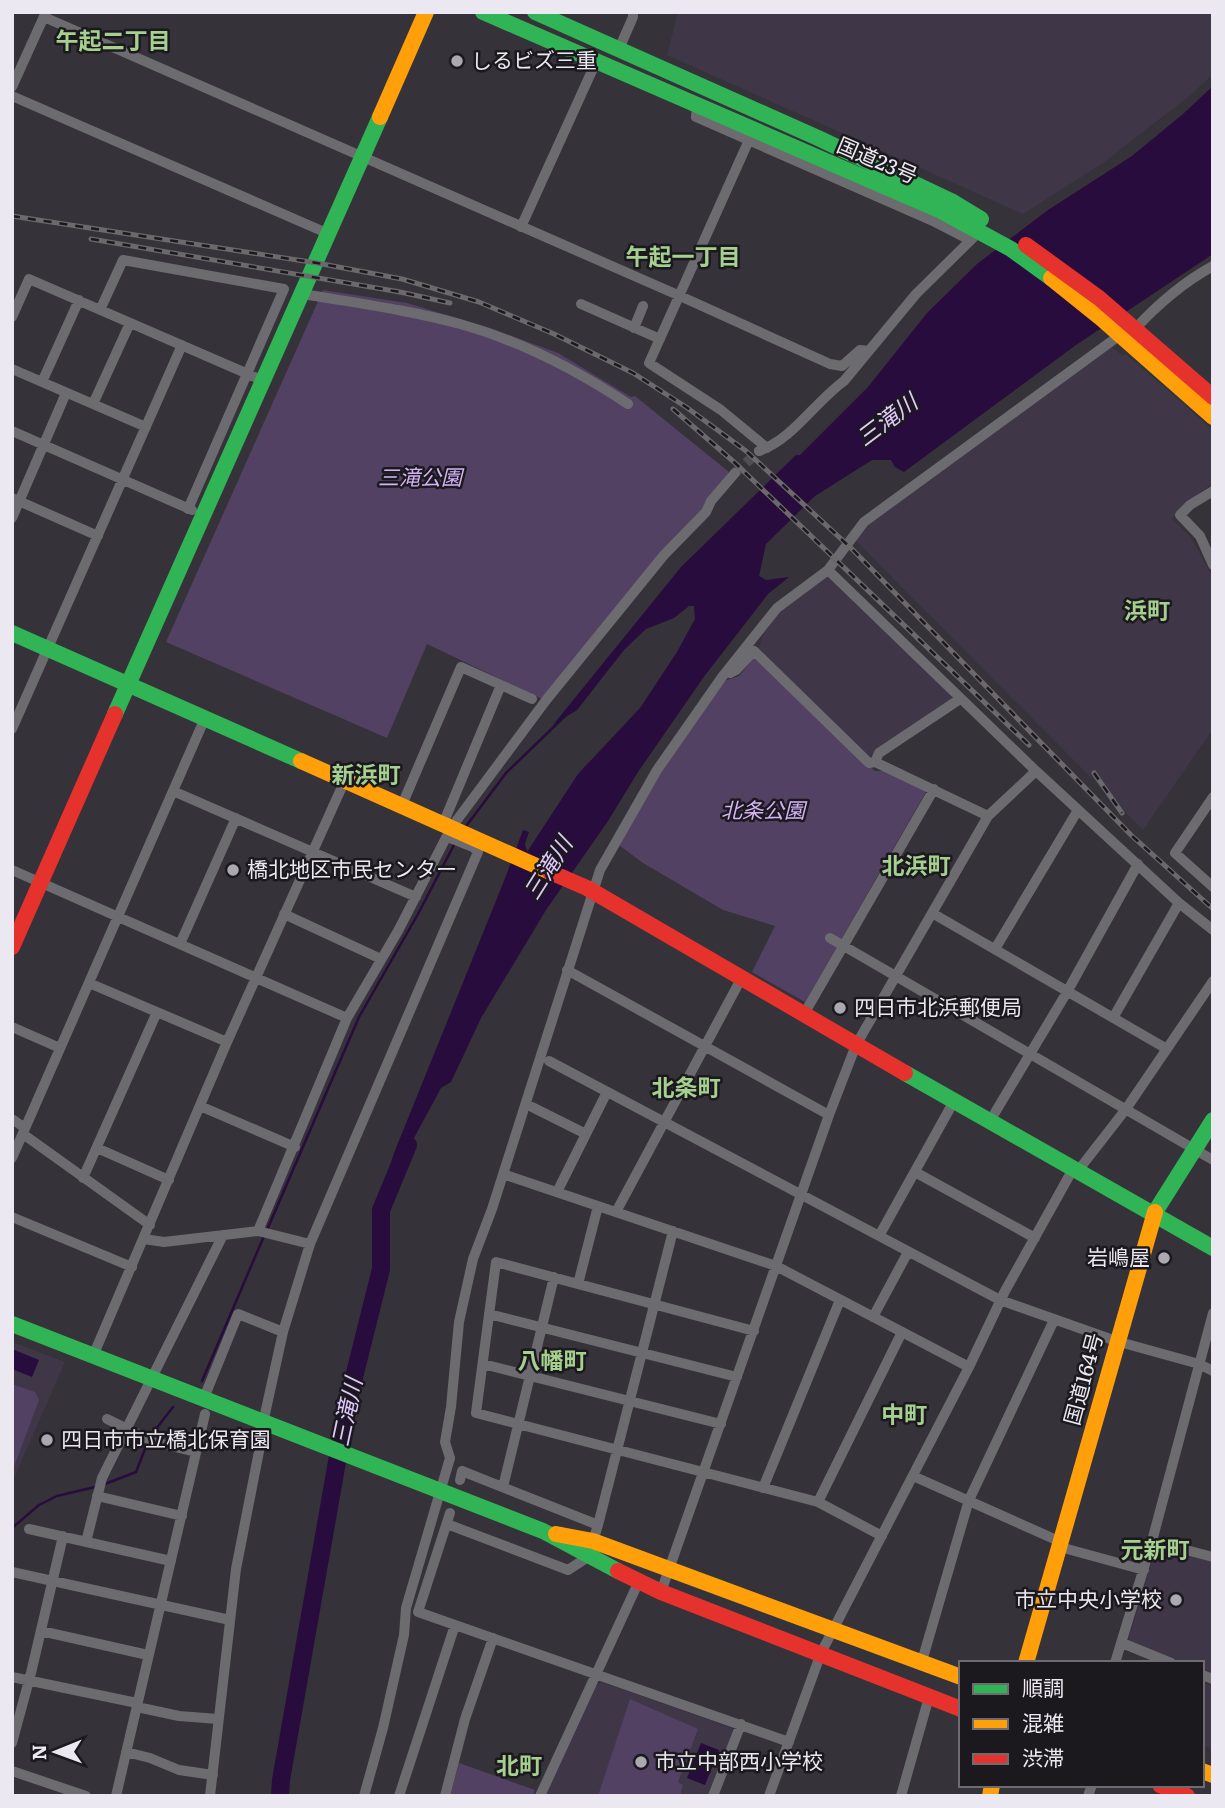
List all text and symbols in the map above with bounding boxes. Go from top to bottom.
district label: 午起二丁目 [56,22,171,56]
place label: しるビズ三重 [471,43,597,74]
marker: しるビズ三重 [449,53,465,69]
street label: 国道23号 [833,128,923,190]
district label: 午起一丁目 [626,238,741,272]
water label: 三滝川 [848,382,926,453]
park label: 三滝公園 [378,460,465,491]
district label: 浜町 [1124,592,1170,626]
district label: 新浜町 [332,756,401,790]
park label: 北条公園 [721,793,808,824]
water label: 三滝川 [514,826,581,905]
district label: 北浜町 [882,847,951,881]
place label: 橋北地区市民センター [247,852,457,883]
marker: 橋北地区市民センター [225,862,241,878]
place label: 四日市北浜郵便局 [854,990,1022,1021]
marker: 四日市北浜郵便局 [832,1000,848,1016]
district label: 北条町 [652,1069,721,1103]
place label: 岩嶋屋 [1087,1240,1150,1271]
marker: 岩嶋屋 [1156,1250,1172,1266]
street label: 国道164号 [1054,1329,1109,1428]
district label: 八幡町 [518,1342,587,1376]
water label: 三滝川 [321,1371,369,1449]
district label: 中町 [881,1396,927,1430]
place label: 四日市市立橋北保育園 [61,1422,271,1453]
marker: 四日市市立橋北保育園 [39,1432,55,1448]
district label: 元新町 [1121,1531,1190,1565]
place label: 市立中央小学校 [1015,1582,1162,1613]
marker: 市立中央小学校 [1168,1592,1184,1608]
legend [959,1661,1204,1787]
text: 順調 [1022,1671,1064,1702]
text: 混雑 [1022,1706,1064,1737]
north arrow [21,1717,91,1787]
text: 渋滞 [1022,1741,1064,1772]
text: N [24,1744,52,1761]
place label: 市立中部西小学校 [655,1744,823,1775]
district label: 北町 [496,1747,542,1781]
marker: 市立中部西小学校 [633,1754,649,1770]

